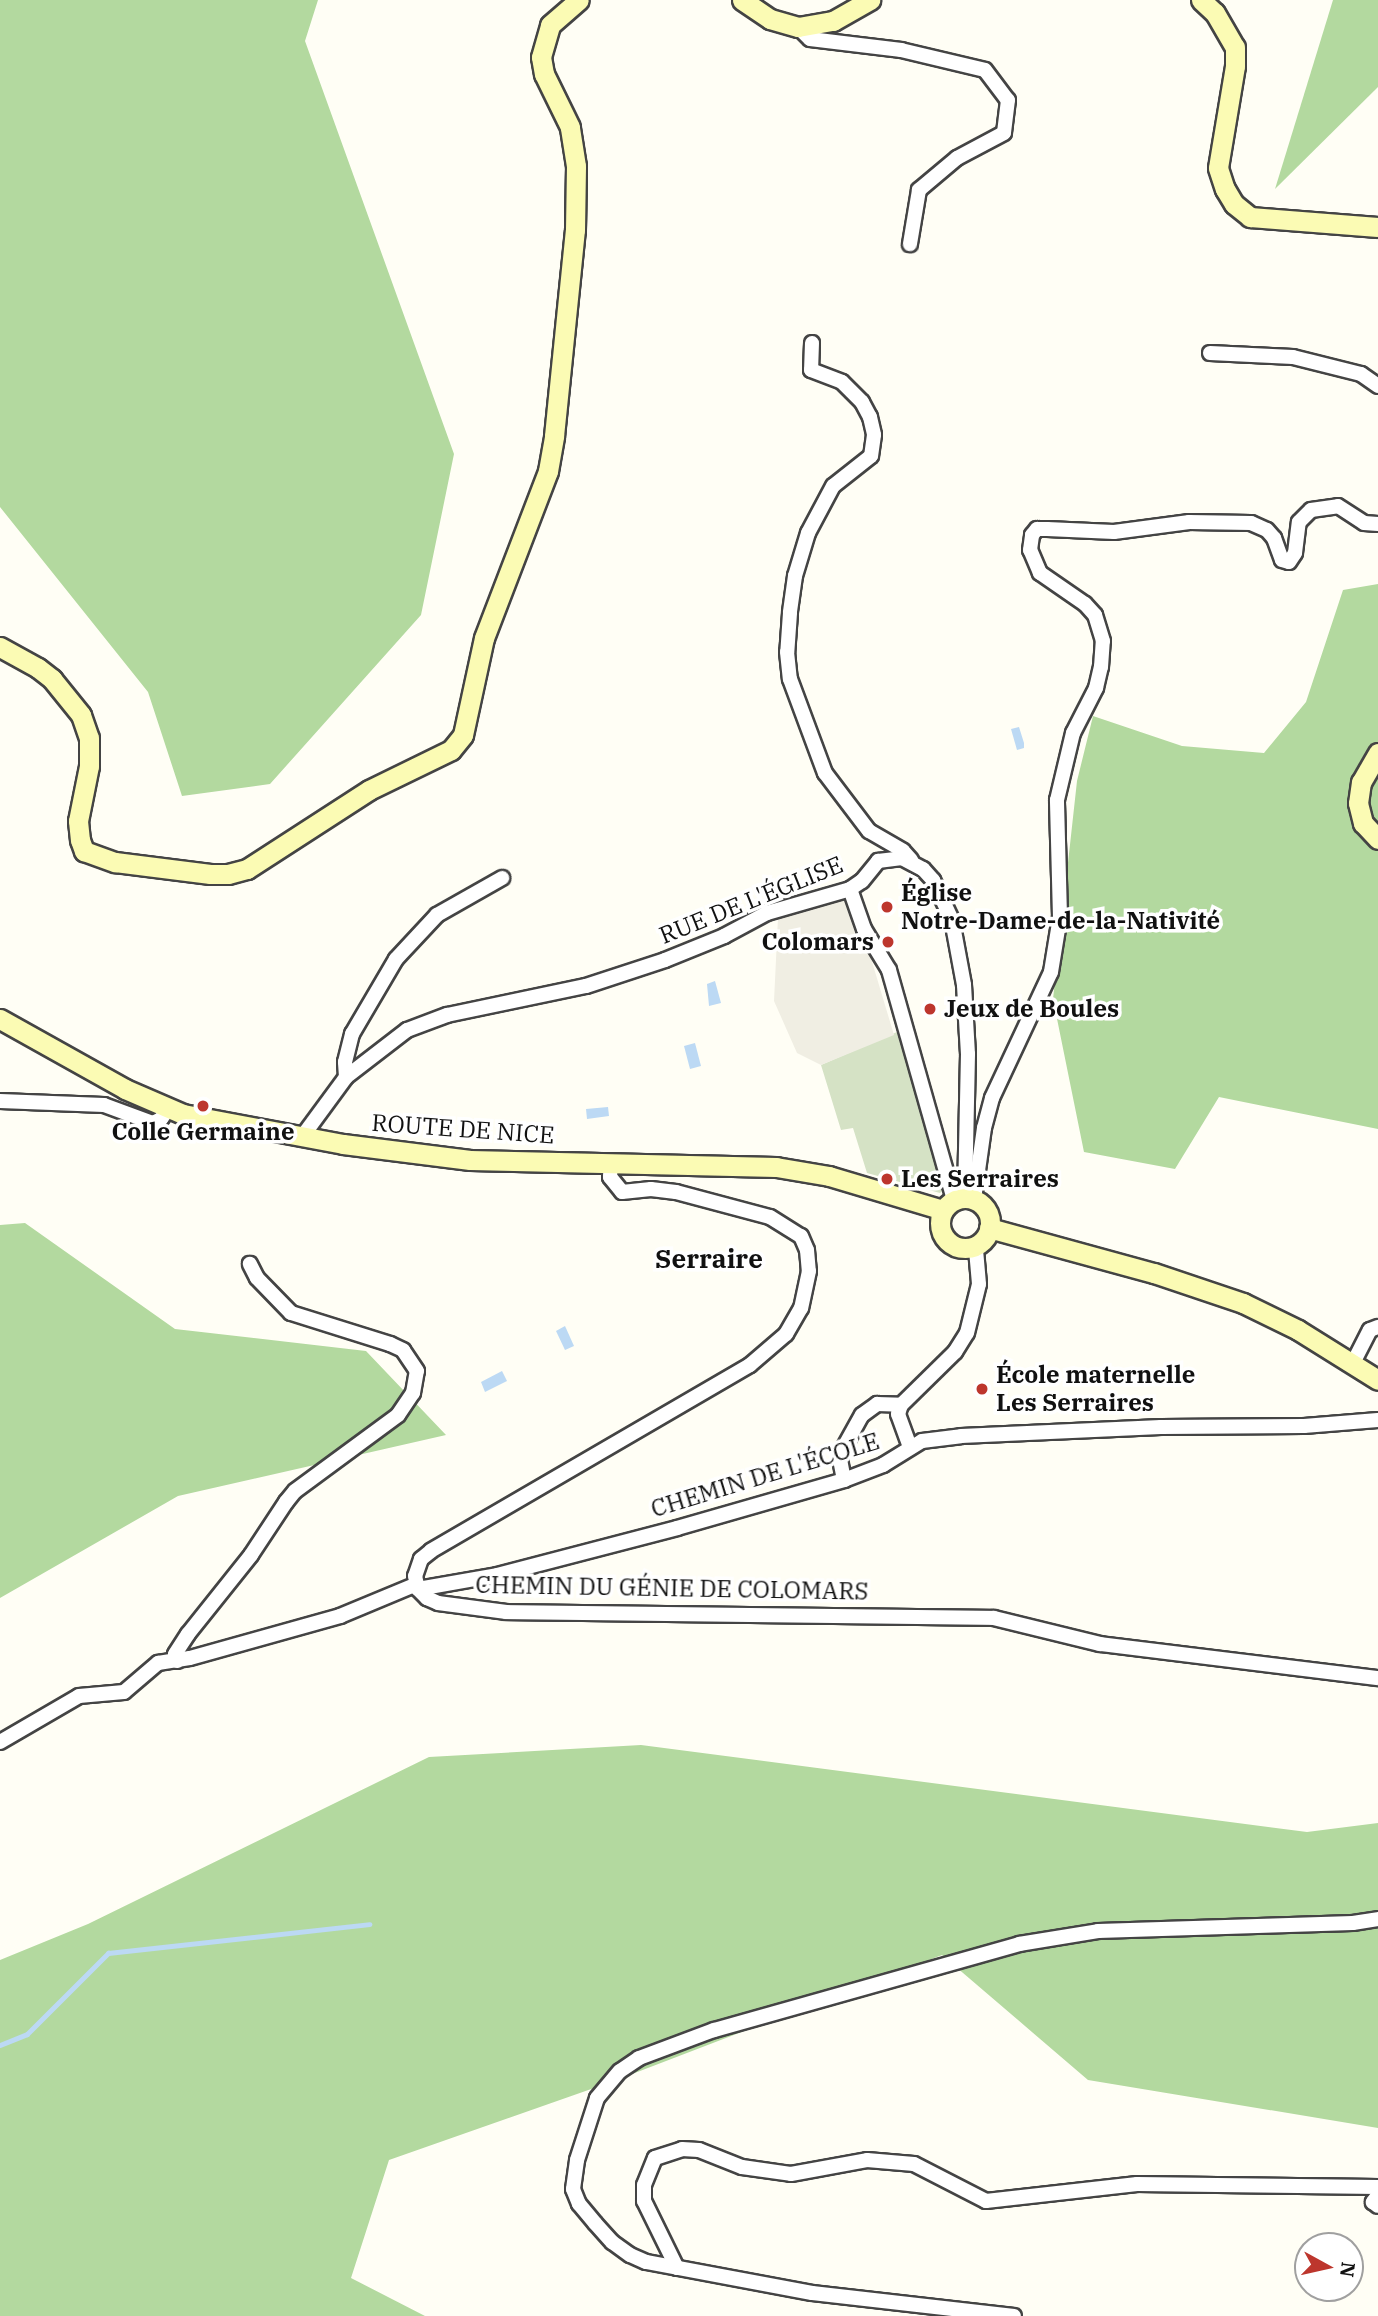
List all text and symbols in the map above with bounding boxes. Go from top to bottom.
street label: RUE DE L'ÉGLISE [655,850,847,950]
place label: Église Notre-Dame-de-la-Nativité [901,879,1220,935]
marker: Église Notre-Dame-de-la-Nativité [879,899,895,915]
place label: Colomars [761,928,874,956]
marker: Colomars [880,934,896,950]
place label: Jeux de Boules [944,995,1119,1023]
marker: Jeux de Boules [922,1001,938,1017]
marker: Colle Germaine [195,1098,211,1114]
street label: ROUTE DE NICE [371,1108,555,1150]
place label: Colle Germaine [111,1118,295,1146]
place label: Les Serraires [901,1165,1059,1193]
marker: Les Serraires [879,1171,895,1187]
district label: Serraire [655,1243,763,1275]
place label: École maternelle Les Serraires [996,1361,1195,1417]
marker: École maternelle Les Serraires [974,1381,990,1397]
street label: CHEMIN DE L'ÉCOLE [647,1427,883,1523]
street label: CHEMIN DU GÉNIE DE COLOMARS [475,1570,869,1606]
north arrow [1294,2232,1364,2302]
text: N [1335,2261,1361,2279]

